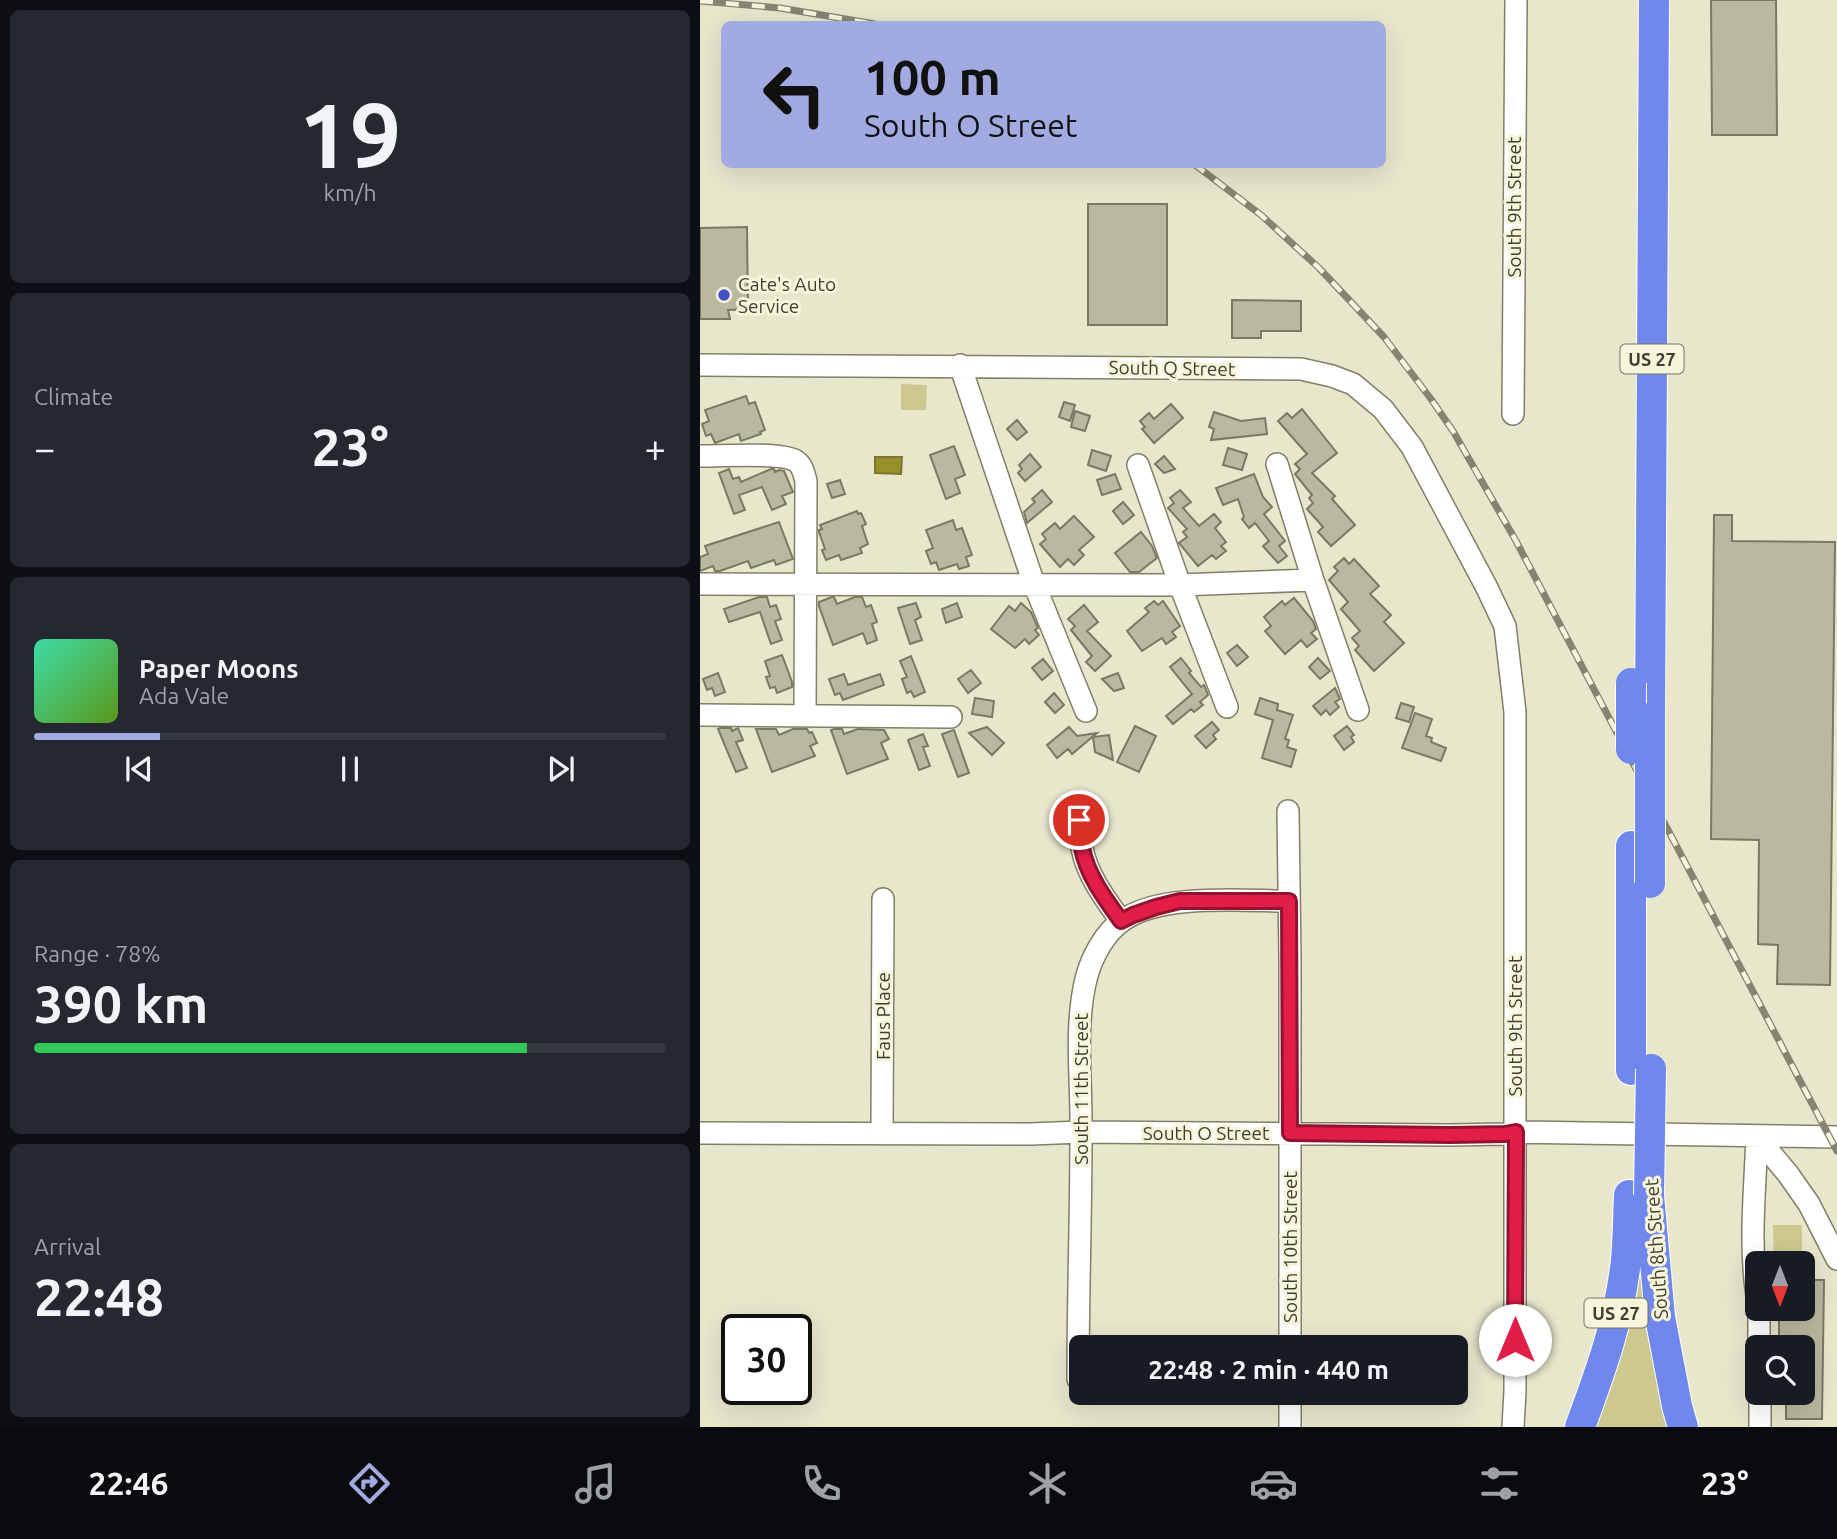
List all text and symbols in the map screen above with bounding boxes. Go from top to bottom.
icon: left [749,49,840,140]
text: 100 m [864,49,1001,104]
text: 19 [299,83,401,185]
text: South O Street [864,107,1077,143]
street label: South 9th Street [1503,136,1525,278]
text: km/h [323,180,377,205]
place label: Cate's Auto Service [738,273,836,317]
marker: Cate's Auto Service [716,287,732,303]
road number: US 27 [1620,344,1684,374]
street label: South Q Street [1108,356,1236,380]
text: Climate [34,384,113,409]
text: 23° [311,418,389,476]
text: − [34,427,55,469]
text: + [645,427,666,469]
text: Paper Moons [139,654,298,683]
text: Ada Vale [139,683,229,708]
icon: previous [120,750,158,788]
icon: pause [331,750,369,788]
icon: next [542,750,580,788]
pin [1049,790,1109,850]
icon: arrive [1060,801,1098,839]
text: Range · 78% [34,941,161,966]
street label: South 9th Street [1504,955,1526,1097]
street label: Faus Place [872,972,894,1060]
text: 390 km [34,975,208,1033]
street label: South 11th Street [1070,1013,1092,1165]
street label: South O Street [1143,1122,1270,1144]
street label: South 10th Street [1279,1171,1301,1323]
street label: South 8th Street [1640,1177,1672,1320]
text: Arrival [34,1234,101,1259]
north arrow [1745,1251,1815,1321]
map controls [1745,1251,1815,1405]
text: 22:48 [34,1268,164,1326]
road number: US 27 [1584,1298,1648,1328]
position arrow [1478,1303,1552,1377]
speed limit sign: 30 [721,1314,812,1405]
button: search [1745,1335,1815,1405]
text: 22:48 · 2 min · 440 m [1148,1355,1389,1384]
icon: directions [345,1459,394,1508]
icon: music [571,1459,620,1508]
icon: phone [797,1459,846,1508]
icon: climate [1023,1459,1072,1508]
icon: car [1249,1459,1298,1508]
icon: filters [1475,1459,1524,1508]
text: 22:46 [88,1465,169,1501]
text: 23° [1701,1465,1749,1501]

